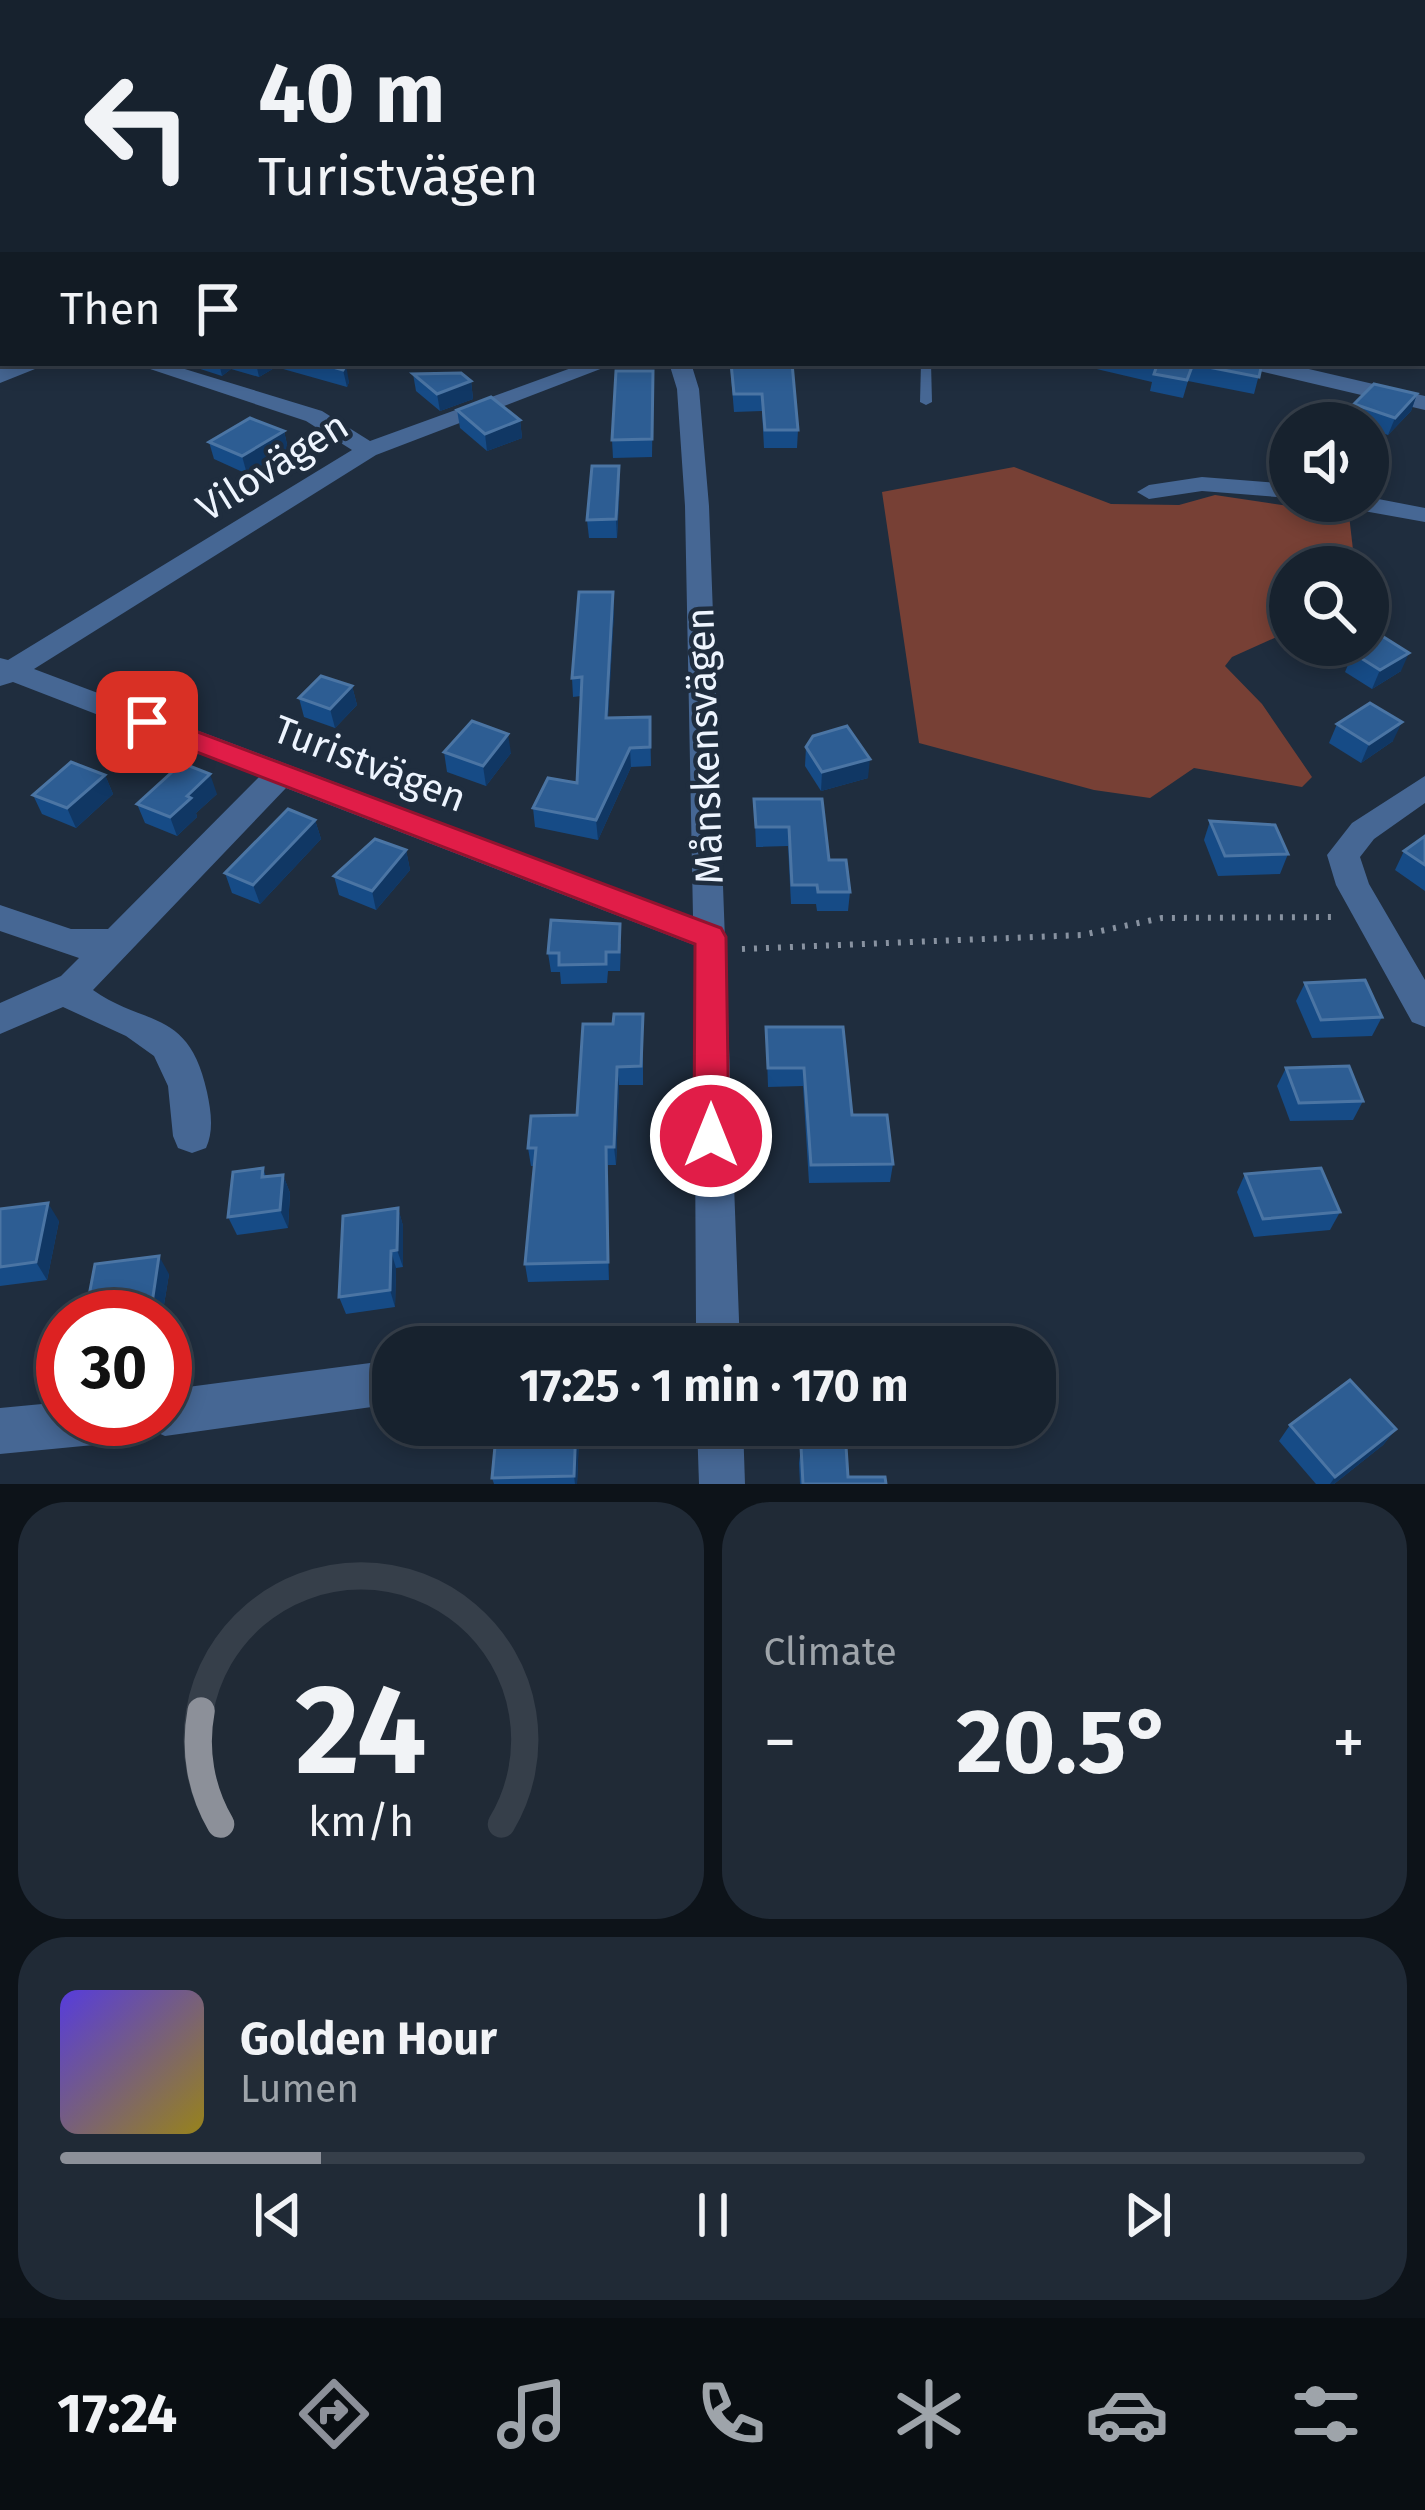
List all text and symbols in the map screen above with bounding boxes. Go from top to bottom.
text: 40 m [258,43,446,144]
icon: left [60,48,216,204]
text: Turistvägen [258,145,539,209]
icon: arrive [185,276,251,342]
text: Then [60,282,161,336]
street label: Vilovägen [188,402,357,531]
map controls [1269,402,1389,666]
button: sound [1269,402,1389,522]
button: search [1269,546,1389,666]
street label: Månskensvägen [677,607,733,885]
pin [96,671,198,773]
icon: arrive [114,689,180,755]
street label: Turistvägen [267,706,472,822]
position arrow [648,1073,774,1199]
speed limit sign: 30 [36,1290,192,1446]
text: 17:25 · 1 min · 170 m [519,1359,909,1413]
text: Climate [764,1629,897,1675]
text: 24 [295,1656,426,1806]
text: 20.5° [956,1688,1172,1796]
text: − [764,1703,797,1782]
text: + [1332,1703,1365,1782]
text: km/h [308,1795,414,1846]
text: Golden Hour [240,2012,497,2066]
text: Lumen [240,2066,359,2112]
icon: previous [245,2182,311,2248]
icon: pause [680,2182,746,2248]
icon: next [1115,2182,1181,2248]
icon: directions [292,2372,376,2456]
icon: music [490,2372,574,2456]
icon: phone [689,2372,773,2456]
icon: climate [887,2372,971,2456]
icon: car [1085,2372,1169,2456]
icon: filters [1284,2372,1368,2456]
text: 17:24 [57,2382,177,2446]

